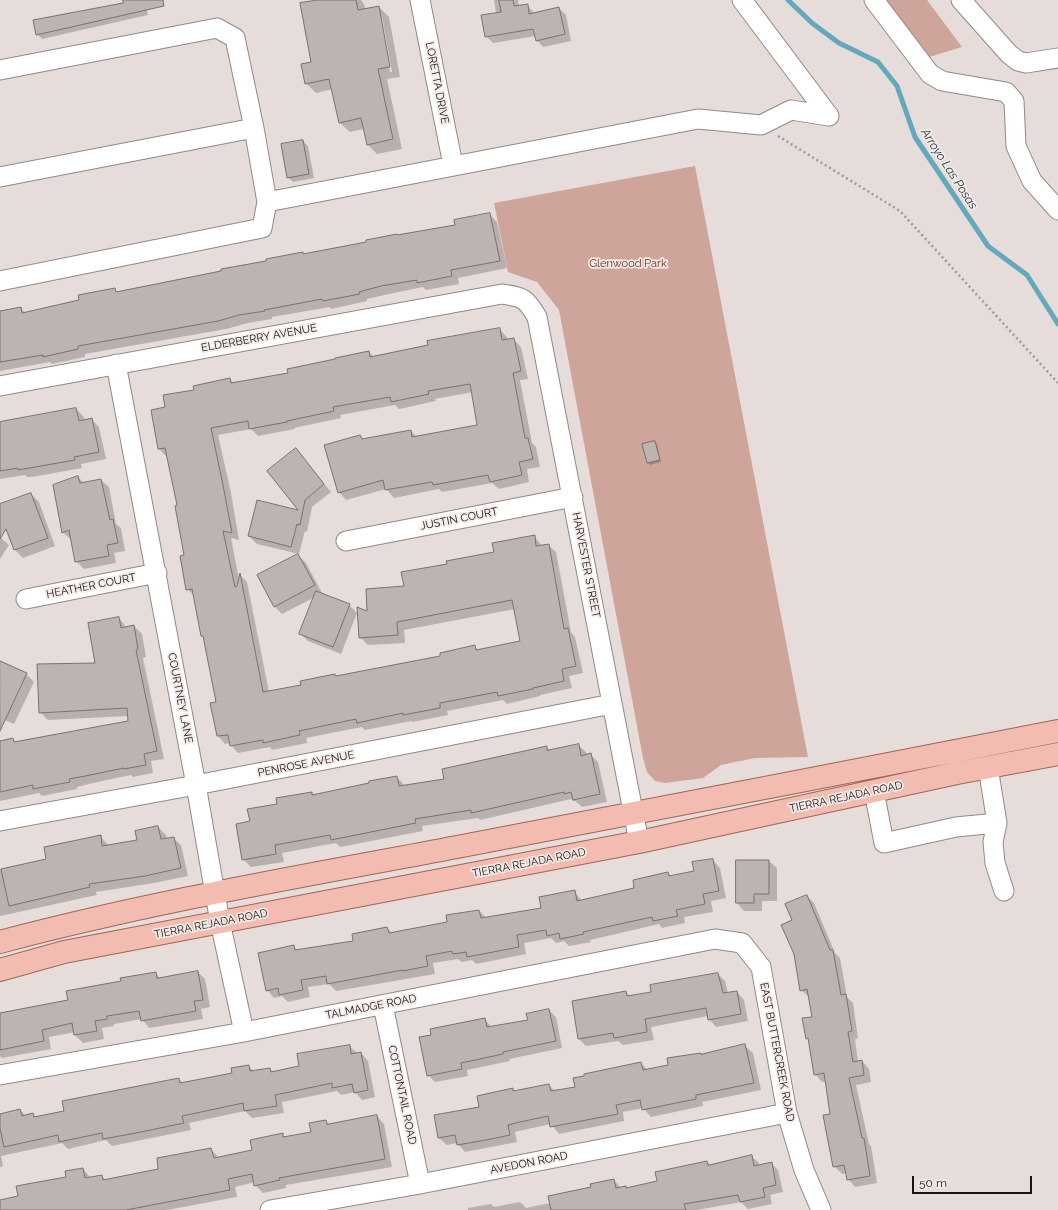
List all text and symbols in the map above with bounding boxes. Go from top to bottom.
street label: LORETTA DRIVE [423,41,451,125]
water label: Arroyo Las Posas [918,126,980,212]
park label: Glenwood Park [589,257,667,271]
street label: ELDERBERRY AVENUE [200,321,318,355]
street label: JUSTIN COURT [419,505,499,533]
street label: HARVESTER STREET [569,511,603,619]
street label: HEATHER COURT [45,571,137,601]
street label: COURTNEY LANE [165,652,195,744]
street label: PENROSE AVENUE [257,748,355,780]
street label: TIERRA REJADA ROAD [788,779,904,815]
street label: TIERRA REJADA ROAD [471,846,587,880]
street label: TIERRA REJADA ROAD [153,907,269,941]
street label: EAST BUTTERCREEK ROAD [757,981,797,1123]
street label: TALMADGE ROAD [324,992,418,1022]
street label: COTTONTAIL ROAD [385,1044,419,1146]
street label: AVEDON ROAD [489,1149,569,1177]
scale bar [914,1168,1034,1194]
text: 50 m [919,1176,947,1190]

